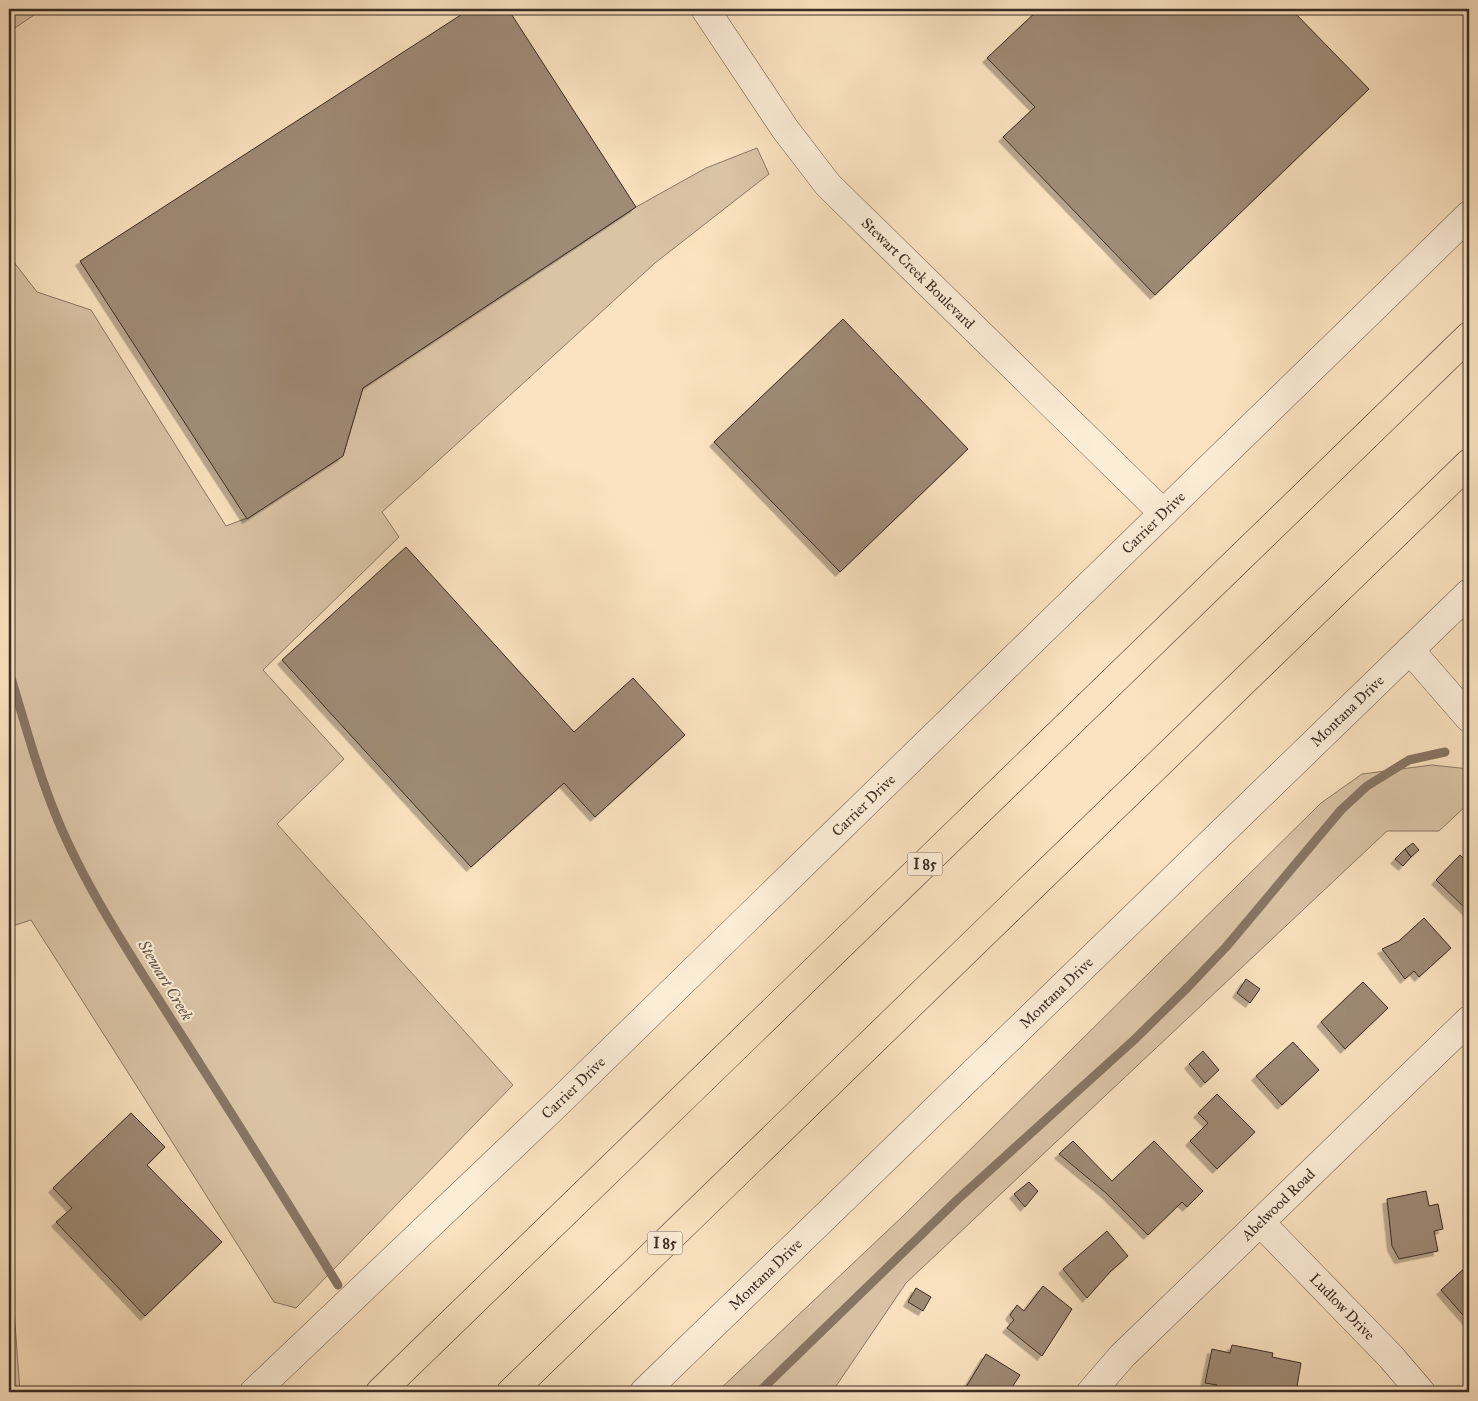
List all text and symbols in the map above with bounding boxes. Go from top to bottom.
street label: Stewart Creek Boulevard [858,214,979,333]
street label: Carrier Drive [1118,488,1189,558]
street label: Montana Drive [1307,671,1388,750]
street label: Carrier Drive [828,770,899,840]
road number: I 85 [908,852,942,876]
water label: Stewart Creek [134,936,197,1024]
street label: Montana Drive [1016,953,1097,1032]
street label: Carrier Drive [538,1053,609,1123]
street label: Abelwood Road [1237,1165,1319,1245]
road number: I 85 [648,1232,682,1254]
street label: Montana Drive [725,1235,806,1314]
street label: Ludlow Drive [1306,1270,1379,1344]

